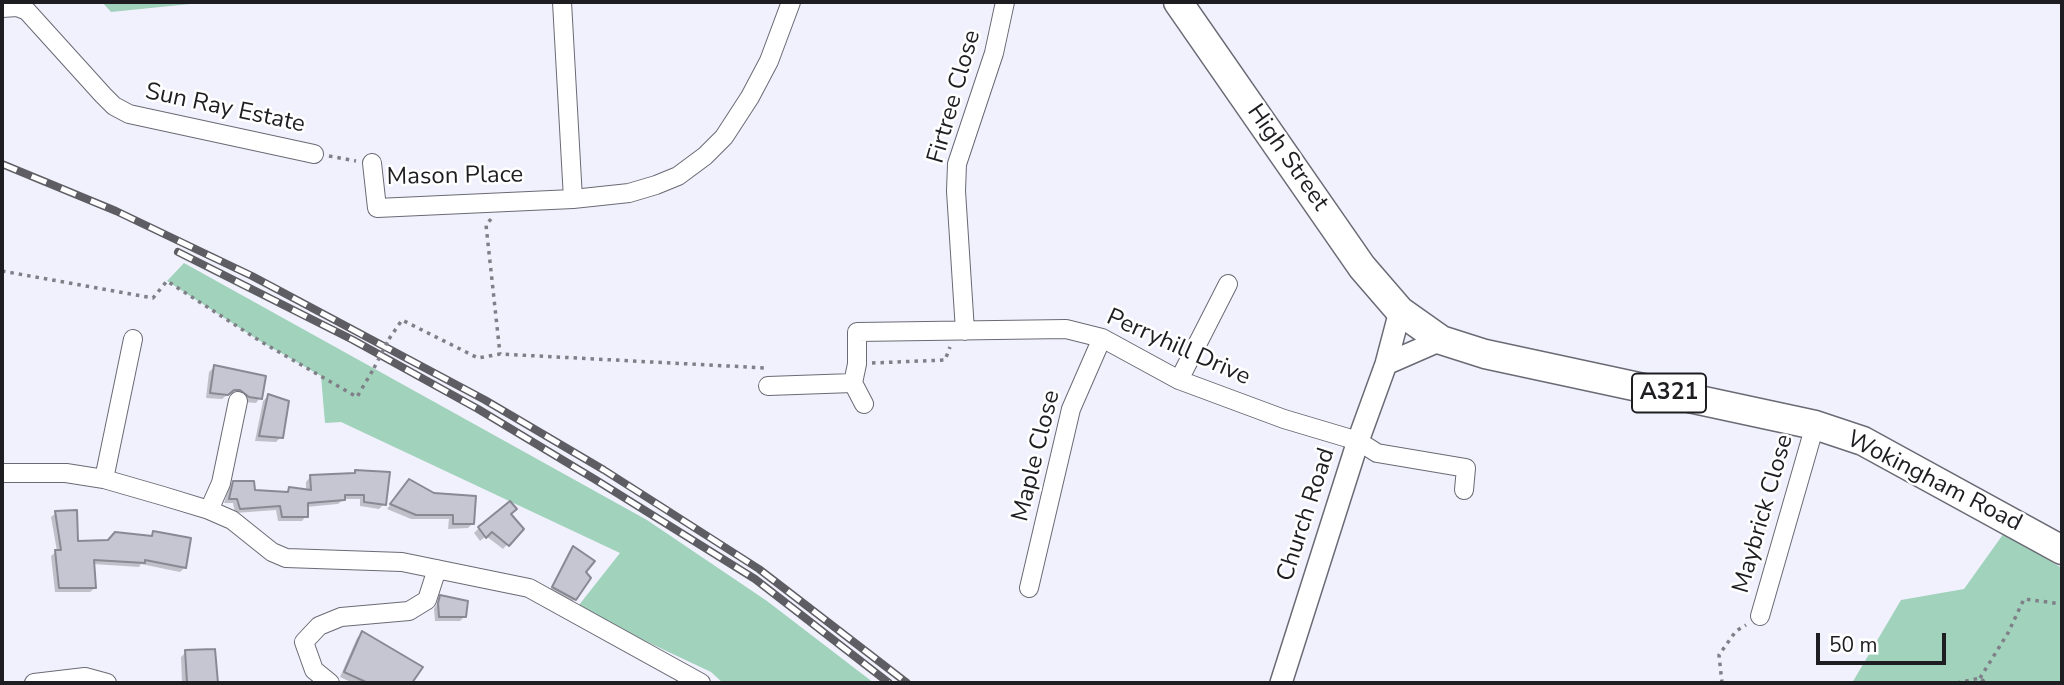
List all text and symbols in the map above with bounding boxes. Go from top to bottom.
street label: Firtree Close [922,27,988,167]
street label: Sun Ray Estate [143,78,307,140]
street label: High Street [1240,99,1334,217]
street label: Mason Place [386,161,524,193]
street label: Perryhill Drive [1102,303,1254,393]
road number: A321 [1632,374,1706,412]
street label: Maple Close [1007,388,1067,524]
street label: Wokingham Road [1842,425,2026,539]
street label: Maybrick Close [1728,431,1800,597]
street label: Church Road [1272,445,1342,585]
scale bar [1819,618,1948,662]
text: 50 m [1829,631,1878,659]

